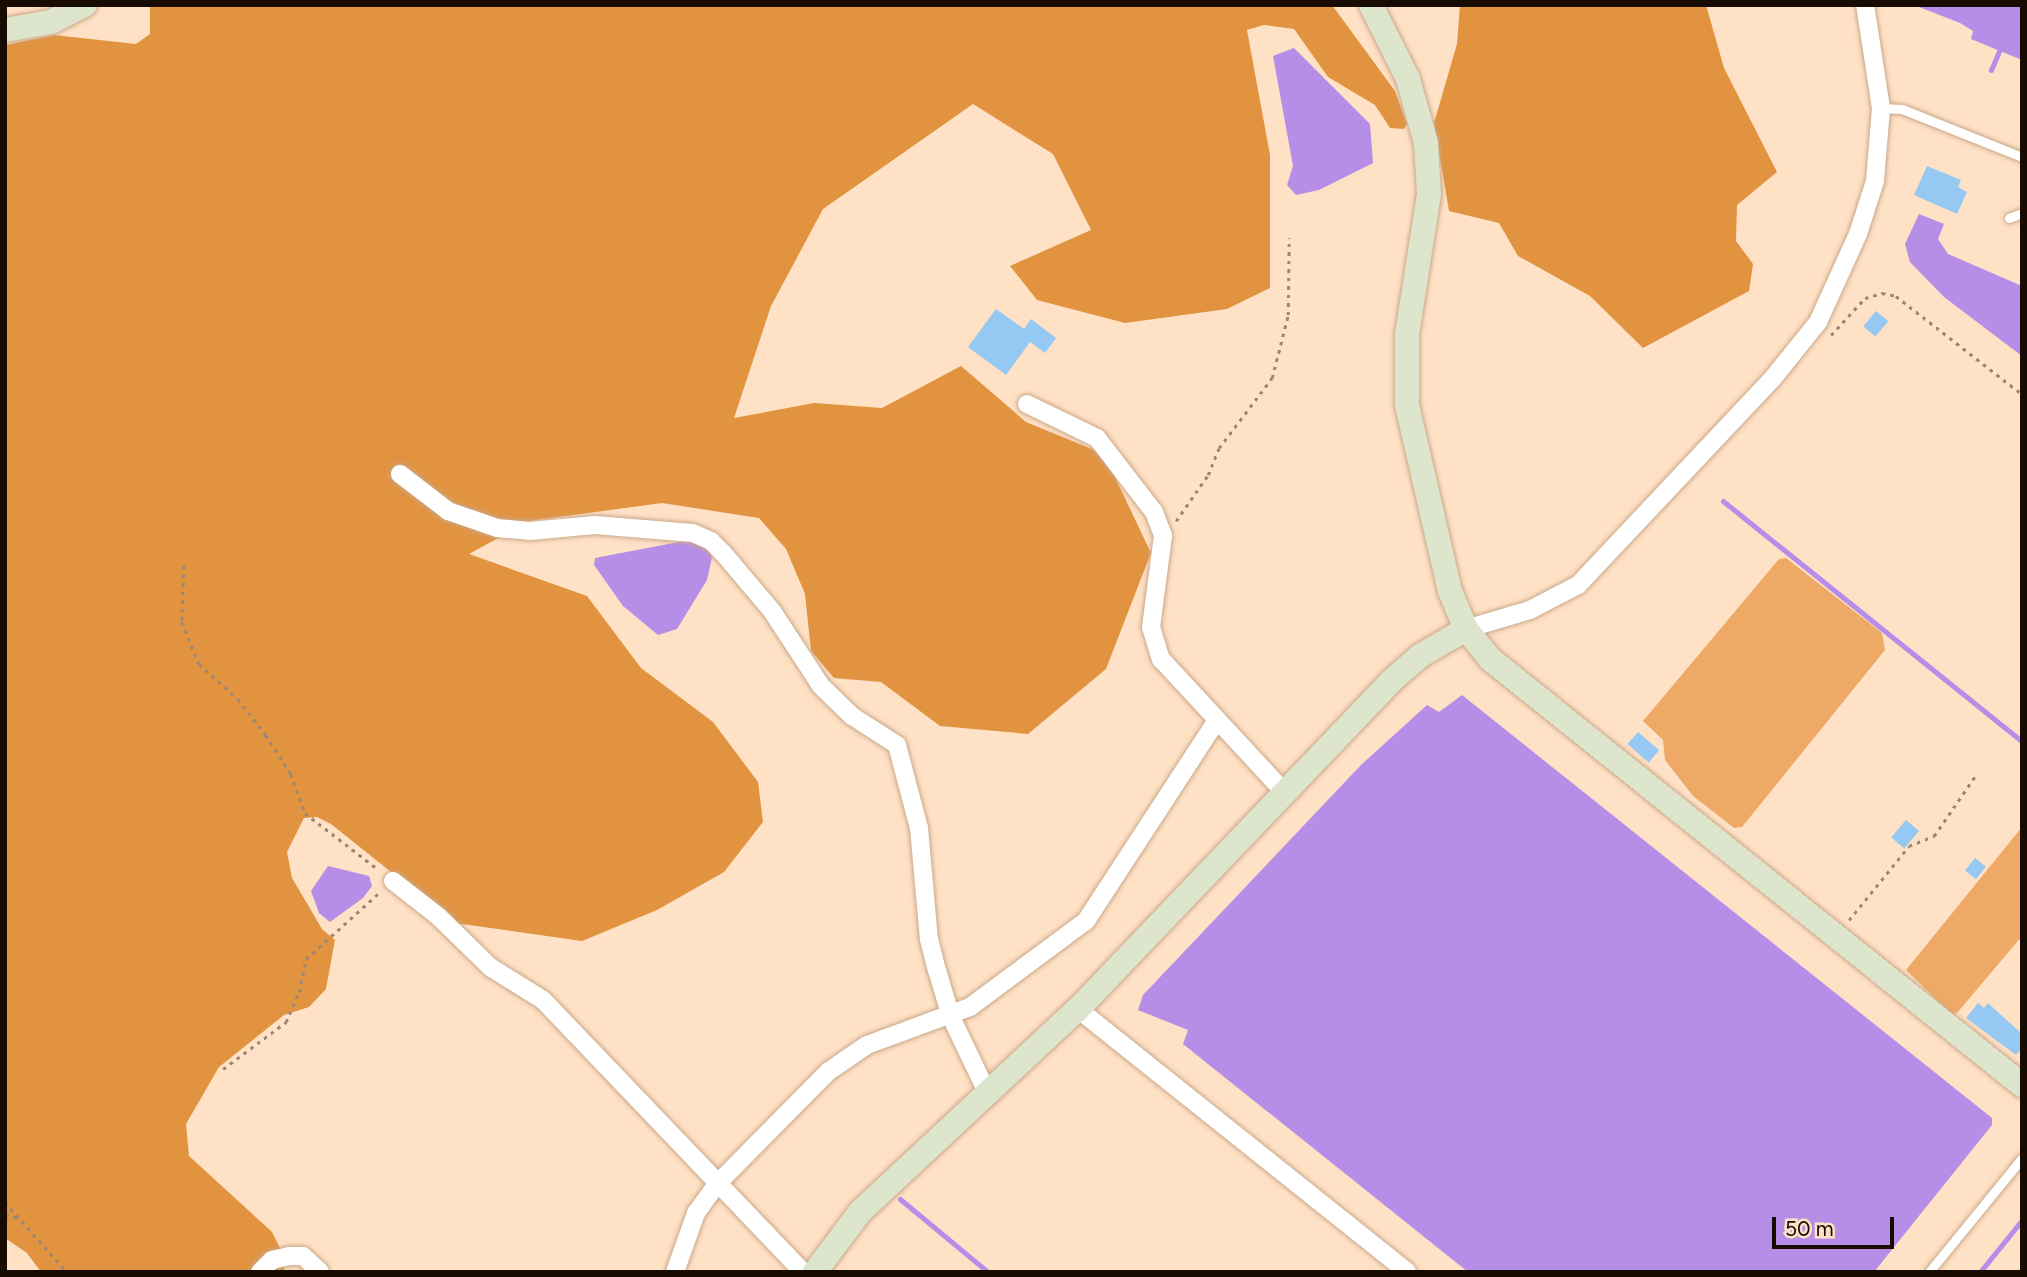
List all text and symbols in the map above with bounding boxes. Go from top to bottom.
scale bar [1775,1204,1898,1248]
text: 50 m [1785,1216,1834,1241]

